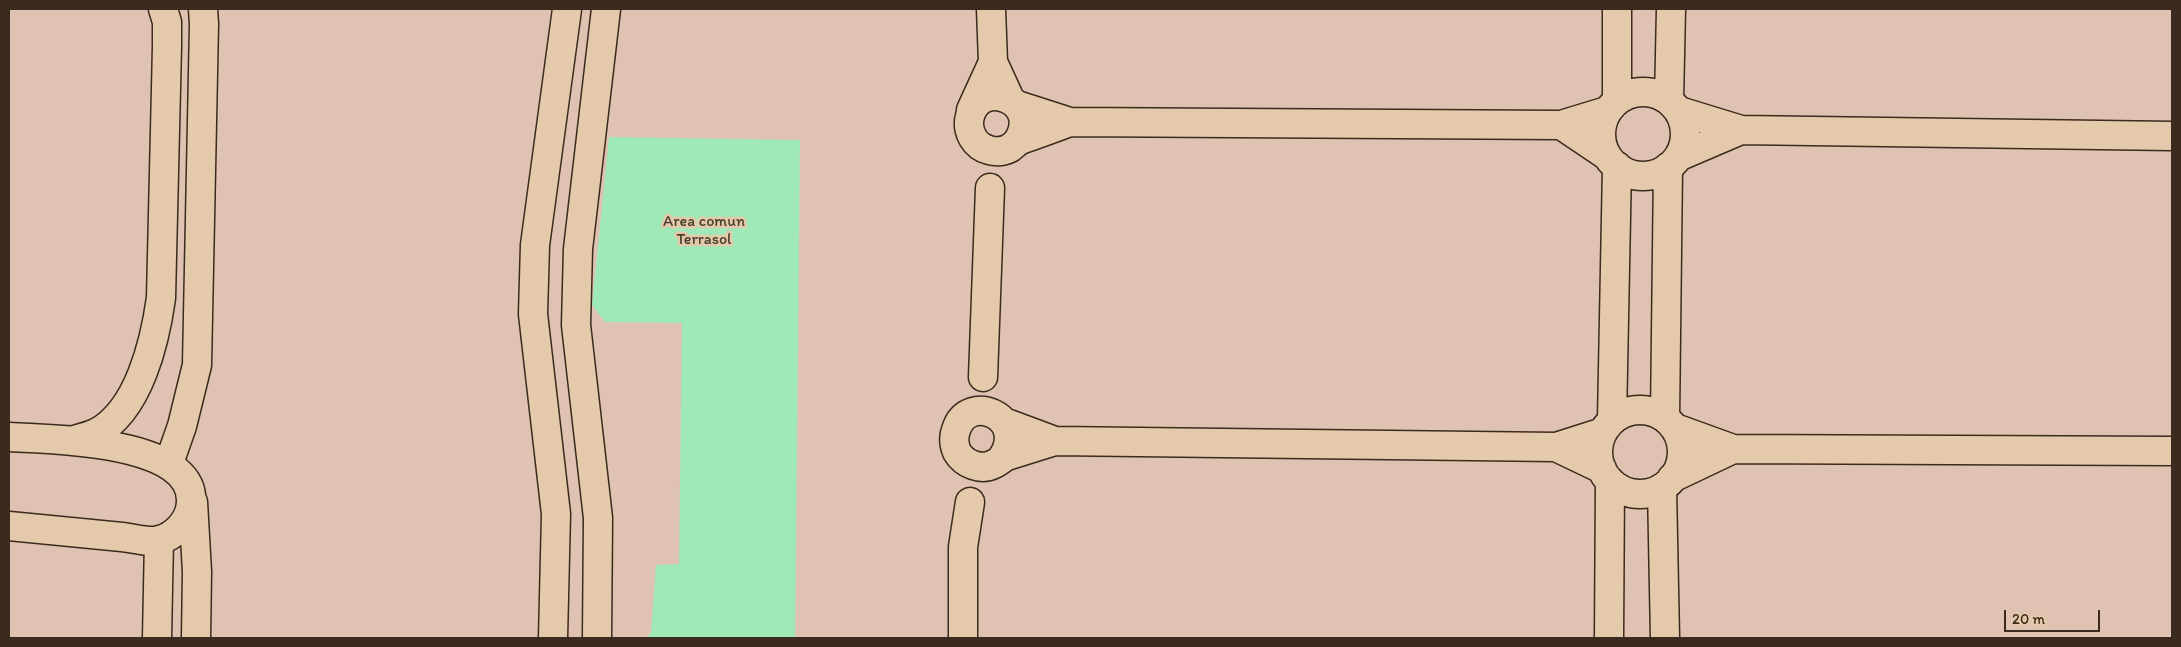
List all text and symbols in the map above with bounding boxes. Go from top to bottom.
park label: Area comun Terrasol [663,212,745,250]
scale bar [2006,600,2102,632]
text: 20 m [2012,610,2045,628]

